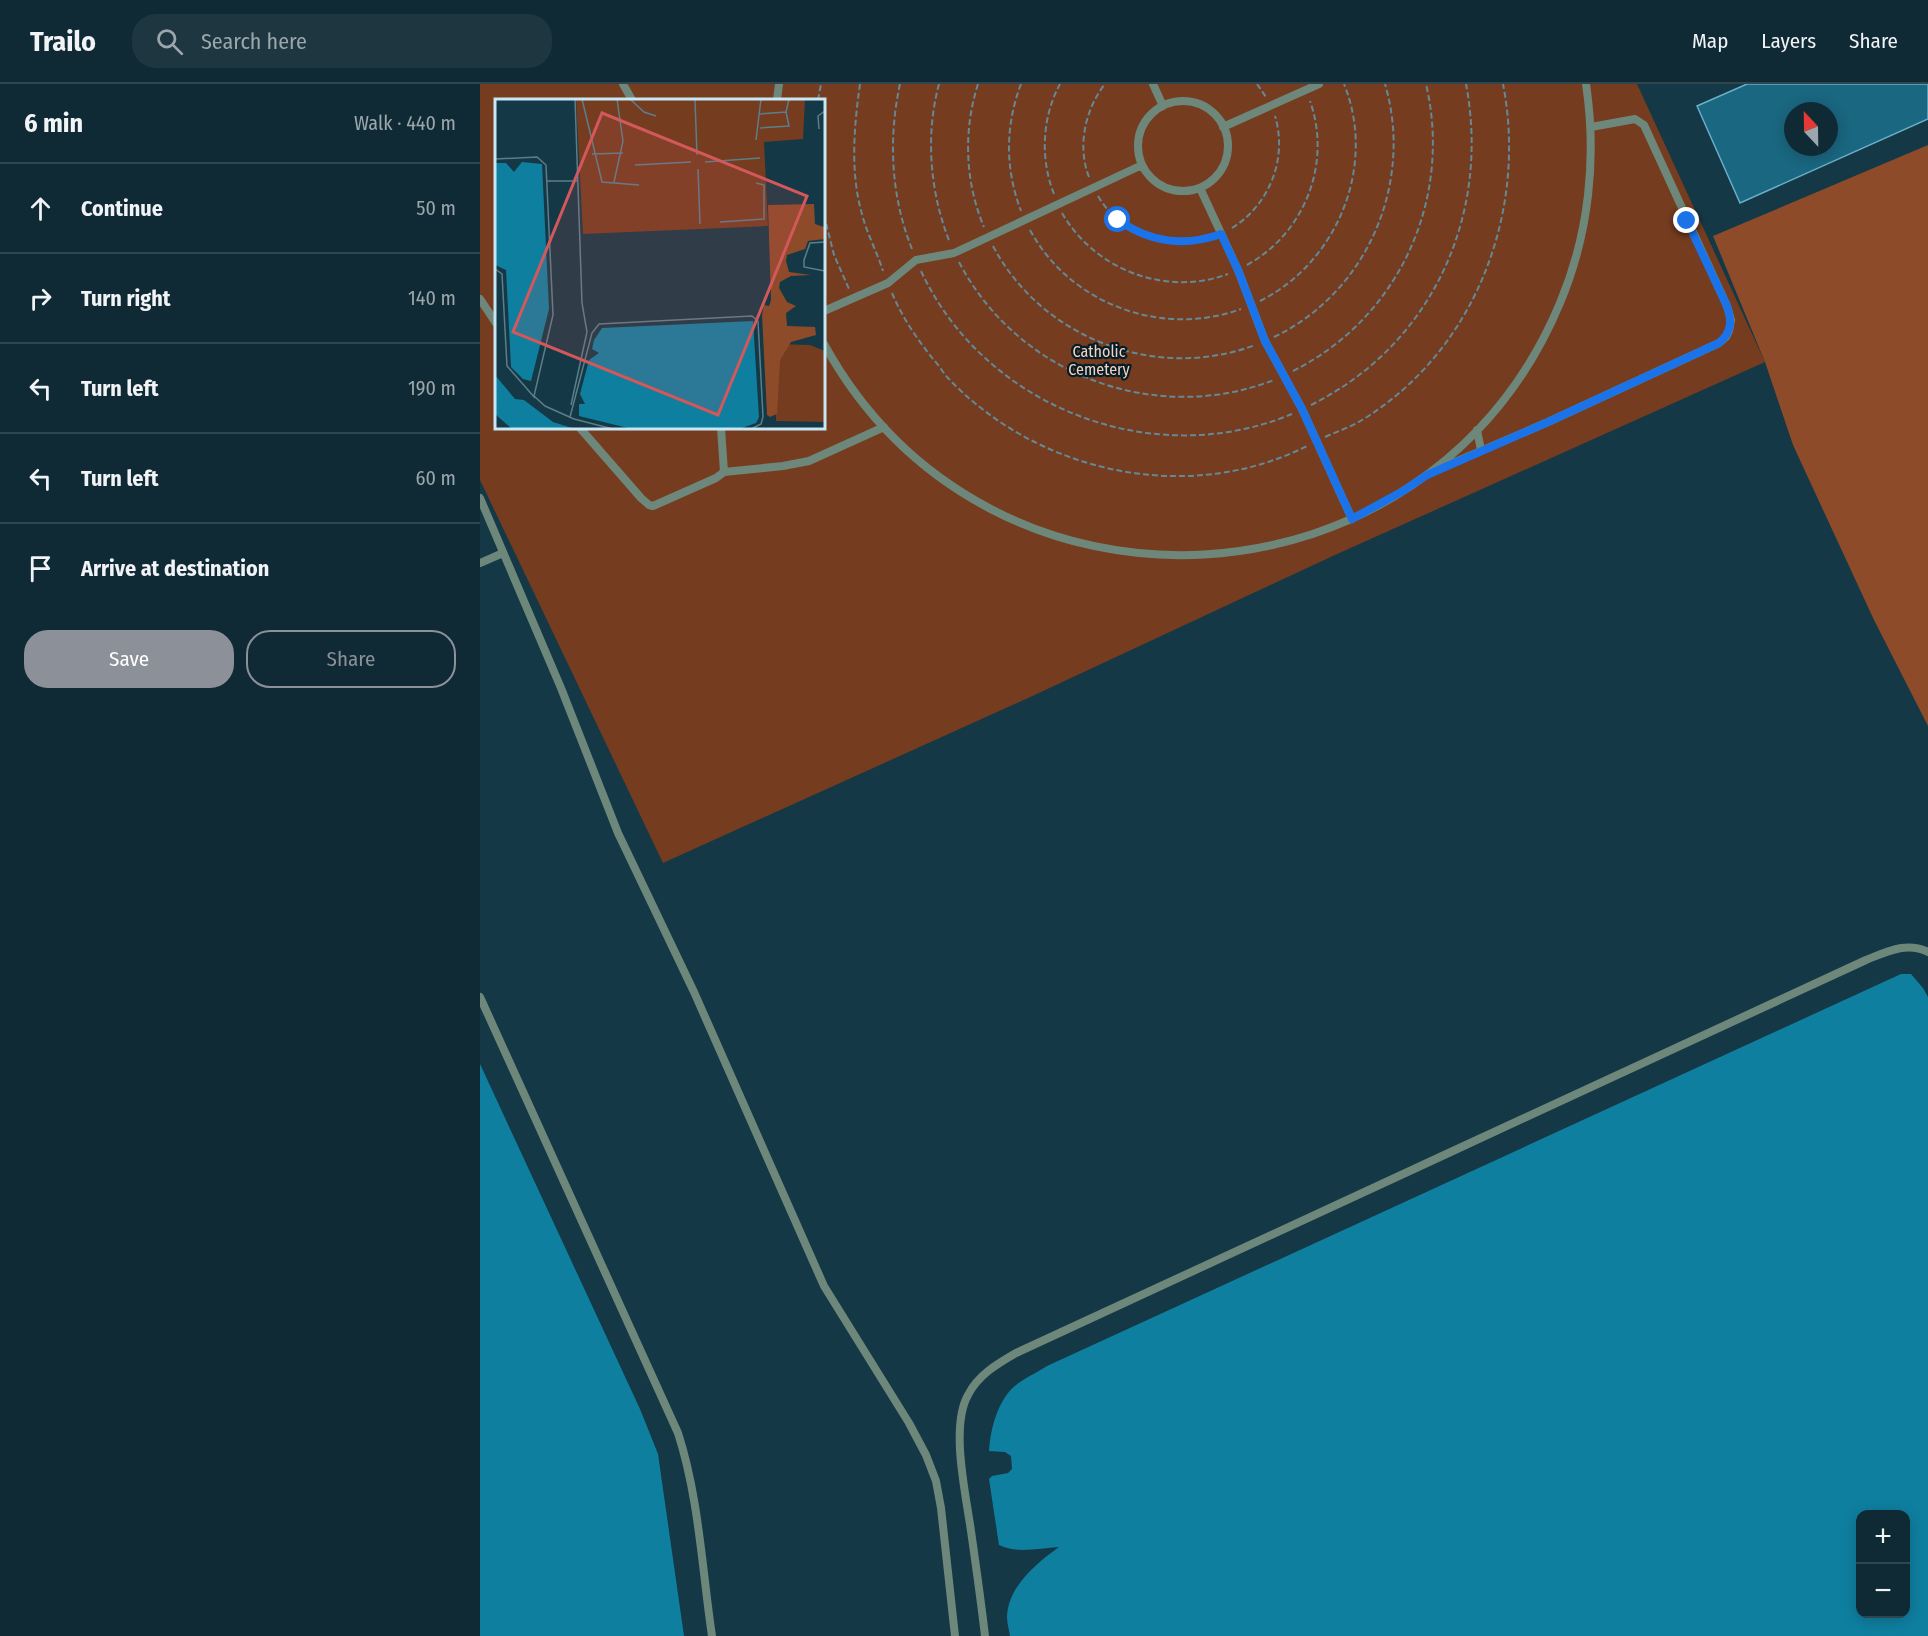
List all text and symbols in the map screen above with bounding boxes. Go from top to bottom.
search box [132,14,552,68]
text: Trailo [30,25,96,58]
icon: search [153,25,186,58]
text: Search here [201,28,307,55]
text: Map [1692,28,1728,54]
text: Layers [1761,28,1816,54]
text: Share [1849,28,1898,54]
inset map [495,99,825,429]
north arrow [1784,102,1838,156]
text: 6 min [24,108,83,139]
text: Walk · 440 m [354,111,456,135]
icon: ahead [24,192,57,225]
text: Continue [81,195,163,222]
text: 50 m [416,196,456,220]
route start [1104,206,1130,232]
route end [1673,207,1699,233]
icon: right [24,282,57,315]
text: Turn right [81,285,170,312]
text: 140 m [408,286,456,310]
park label: Catholic Cemetery [1068,342,1131,379]
icon: left [24,372,57,405]
text: Turn left [81,375,159,402]
text: 190 m [408,376,456,400]
icon: left [24,462,57,495]
text: Turn left [81,465,159,492]
text: 60 m [416,466,456,490]
icon: arrive [24,552,57,585]
text: Arrive at destination [81,555,269,582]
button: Save [24,630,234,688]
button: Share [246,630,456,688]
map controls [1856,1510,1910,1618]
button: + [1856,1510,1910,1564]
button: − [1856,1564,1910,1618]

